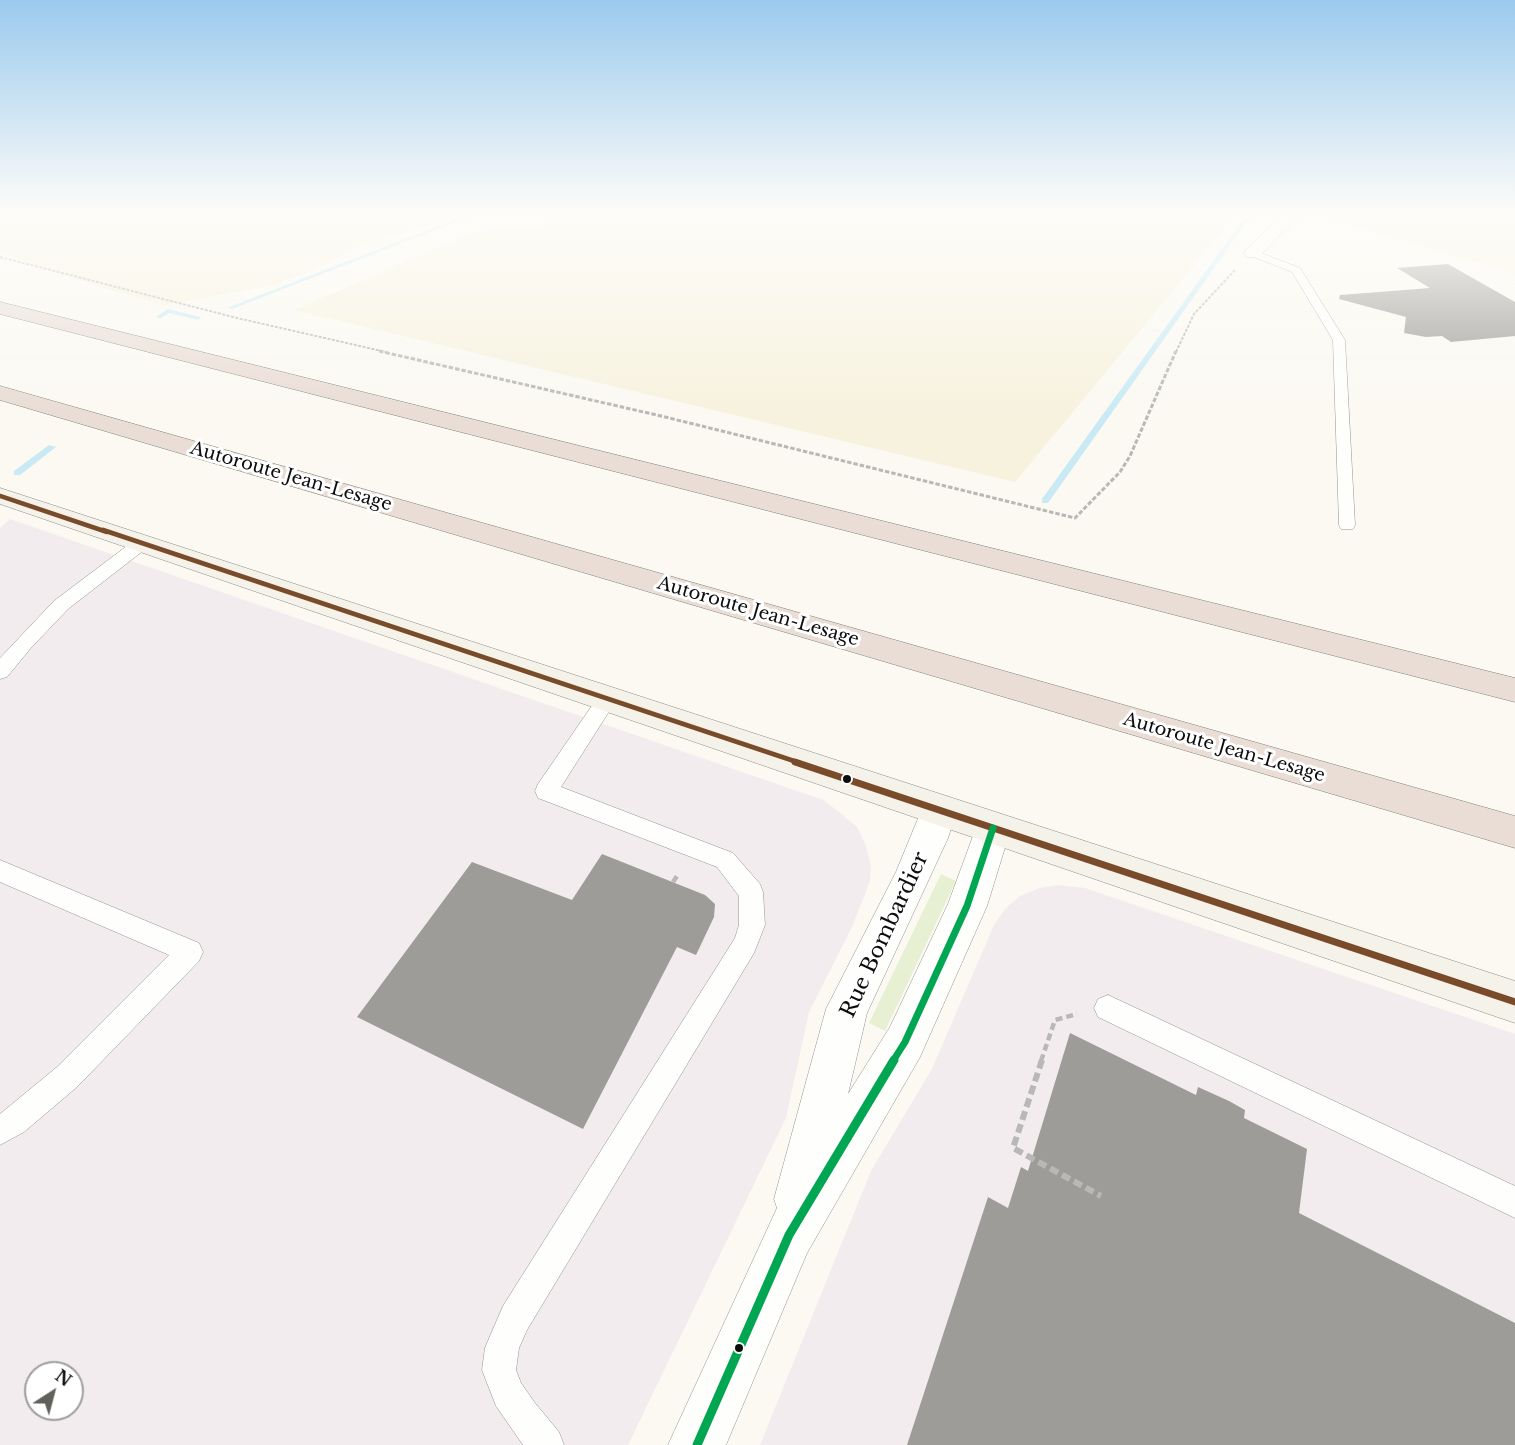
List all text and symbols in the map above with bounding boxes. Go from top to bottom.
street label: Autoroute Jean-Lesage [188,438,394,516]
street label: Autoroute Jean-Lesage [655,573,861,651]
street label: Autoroute Jean-Lesage [1121,709,1327,787]
unlabelled marker [841,773,853,785]
street label: Rue Bombardier [836,848,934,1022]
unlabelled marker [733,1342,745,1354]
north arrow [24,1361,84,1421]
text: N [51,1366,75,1391]

